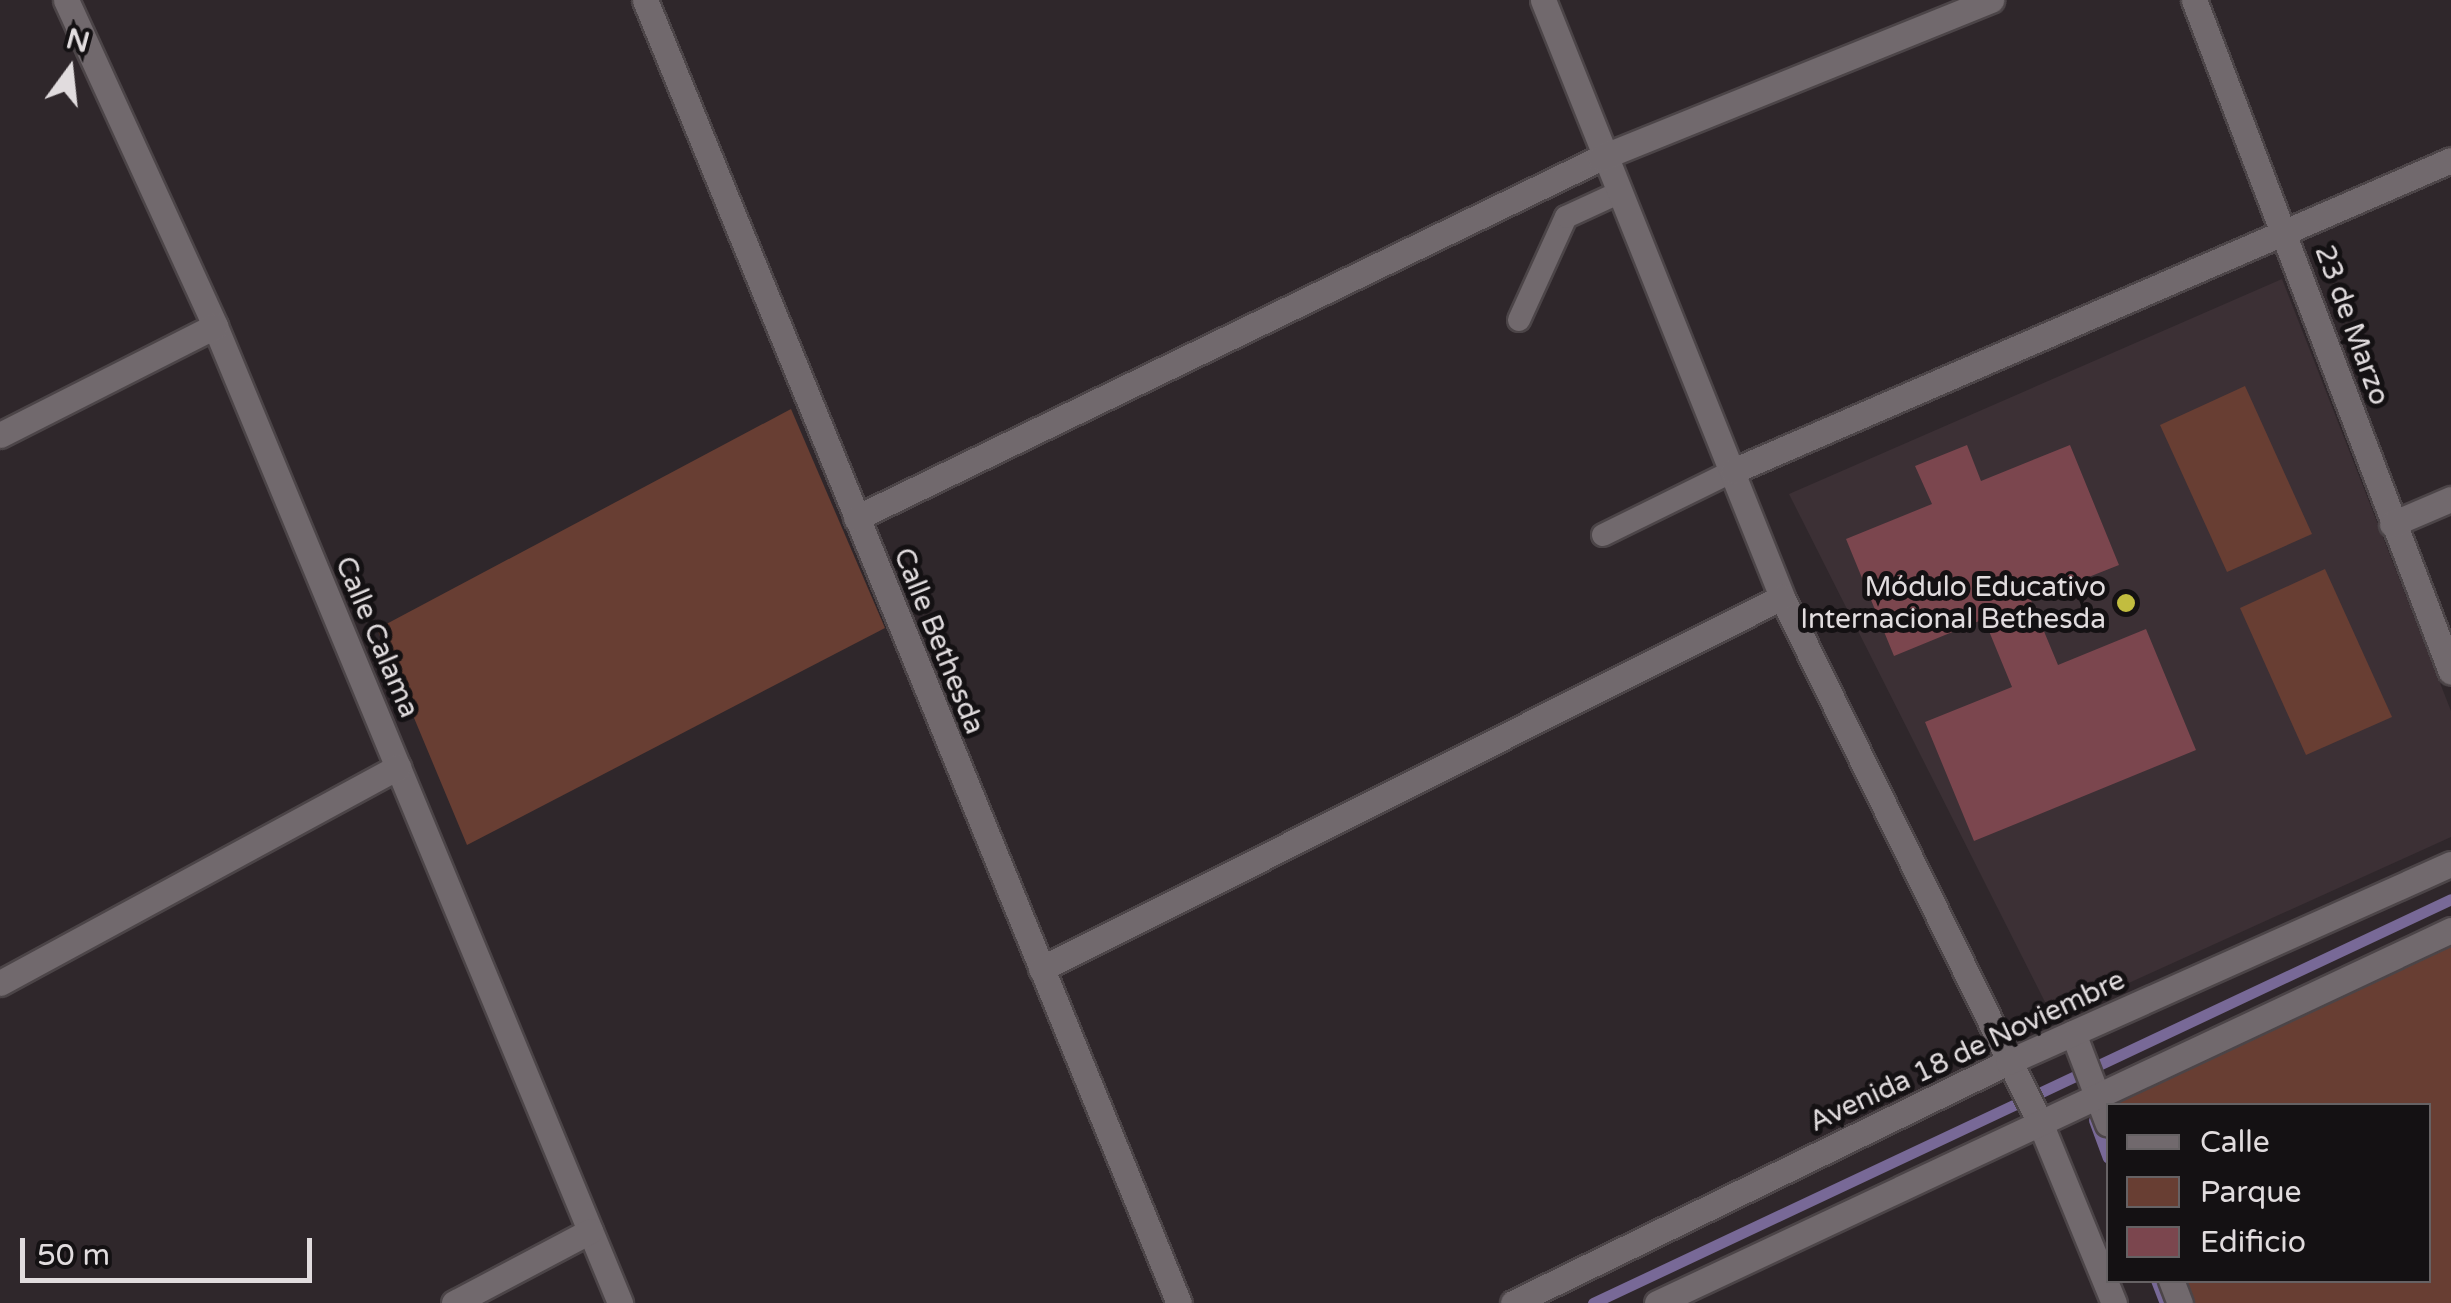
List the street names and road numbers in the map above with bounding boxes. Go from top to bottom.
street label: 23 de Marzo [2308,240,2396,410]
street label: Calle Bethesda [886,543,992,739]
street label: Calle Calama [328,551,426,723]
street label: Avenida 18 de Noviembre [1804,963,2130,1139]

